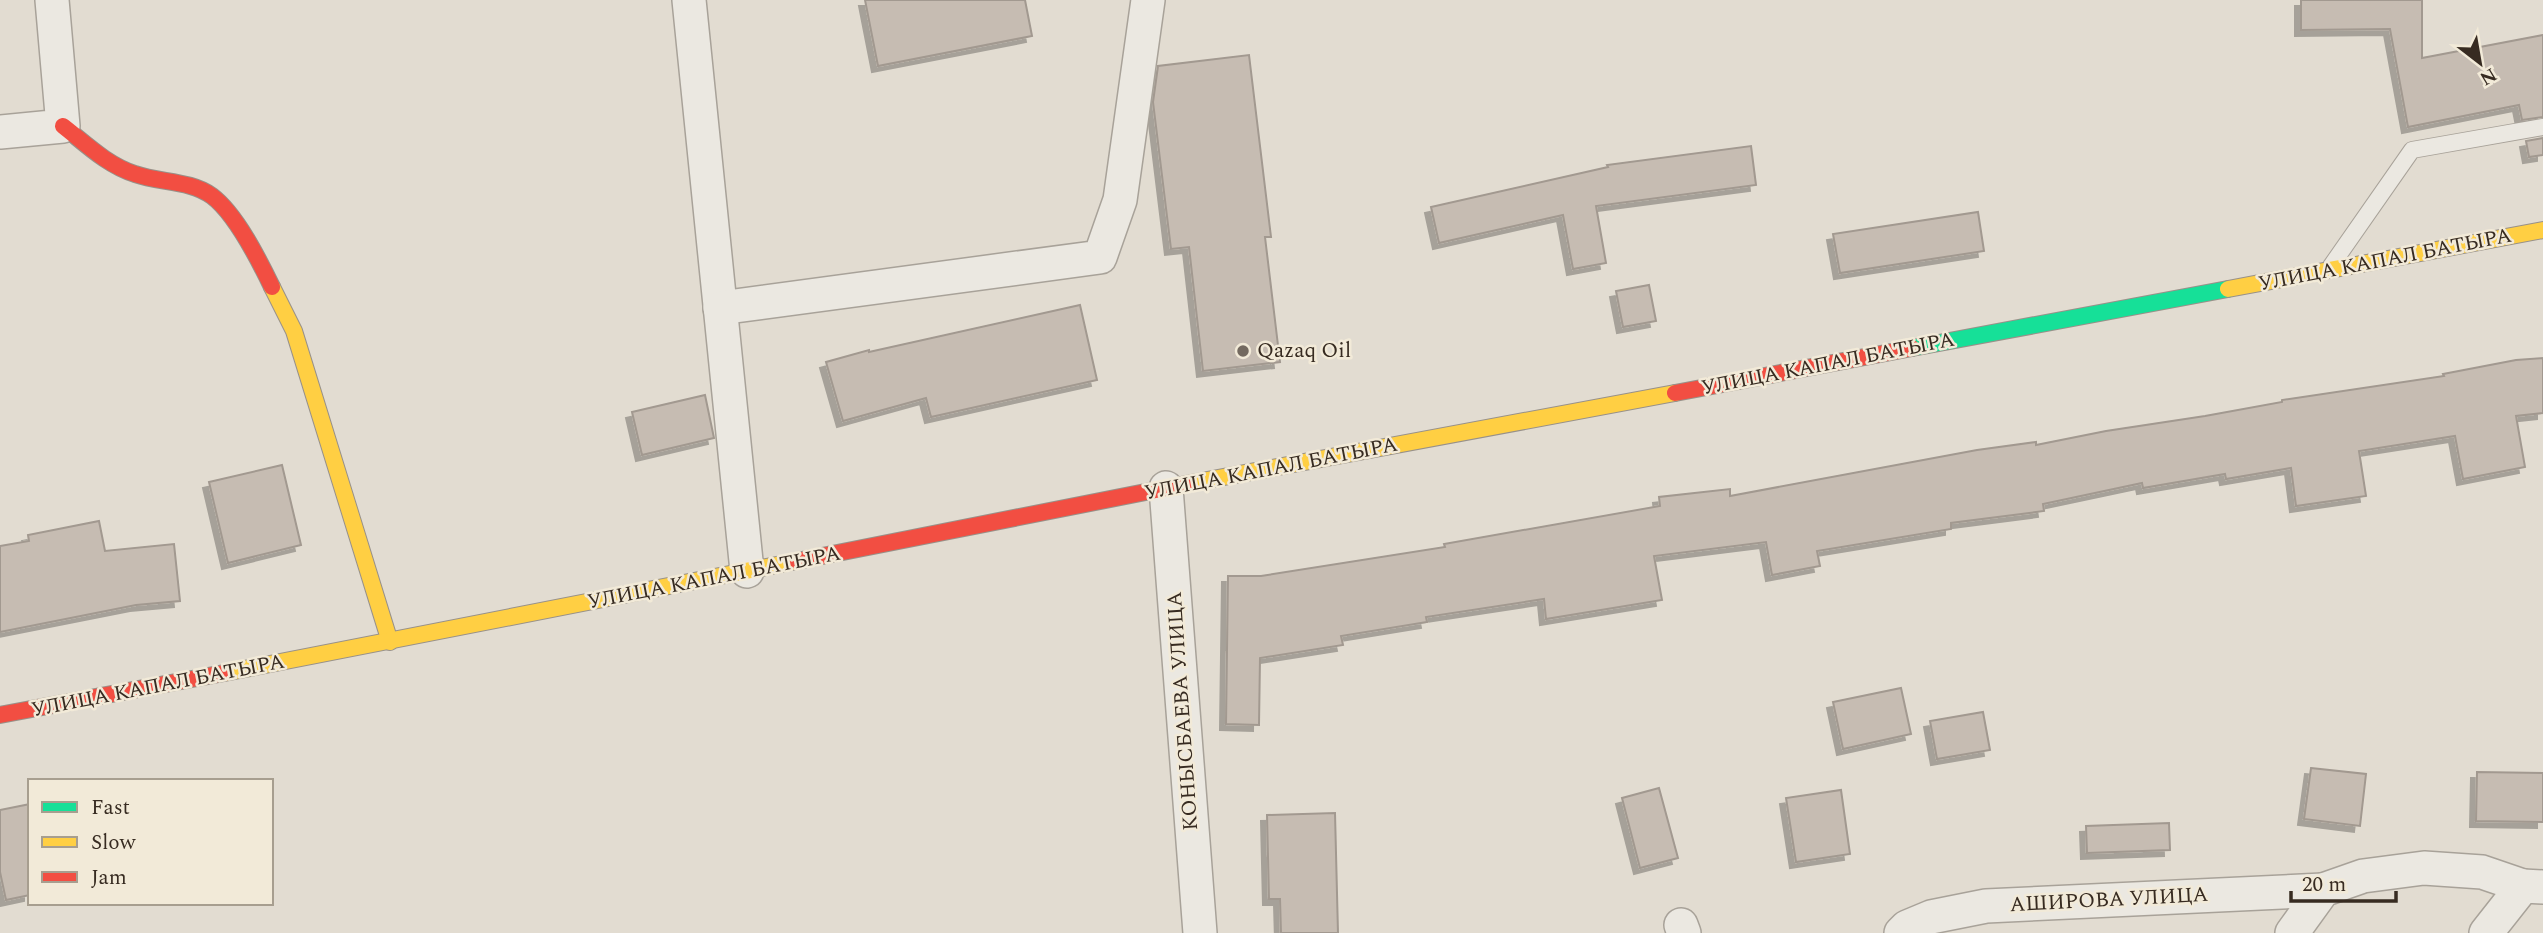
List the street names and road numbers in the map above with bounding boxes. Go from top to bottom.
street label: УЛИЦА КАПАЛ БАТЫРА [2256,220,2515,300]
street label: УЛИЦА КАПАЛ БАТЫРА [1699,324,1958,404]
street label: УЛИЦА КАПАЛ БАТЫРА [1142,429,1401,509]
street label: УЛИЦА КАПАЛ БАТЫРА [585,538,844,618]
street label: КОНЫСБАЕВА УЛИЦА [1159,590,1207,832]
street label: УЛИЦА КАПАЛ БАТЫРА [29,646,288,726]
street label: АШИРОВА УЛИЦА [2009,879,2209,921]

